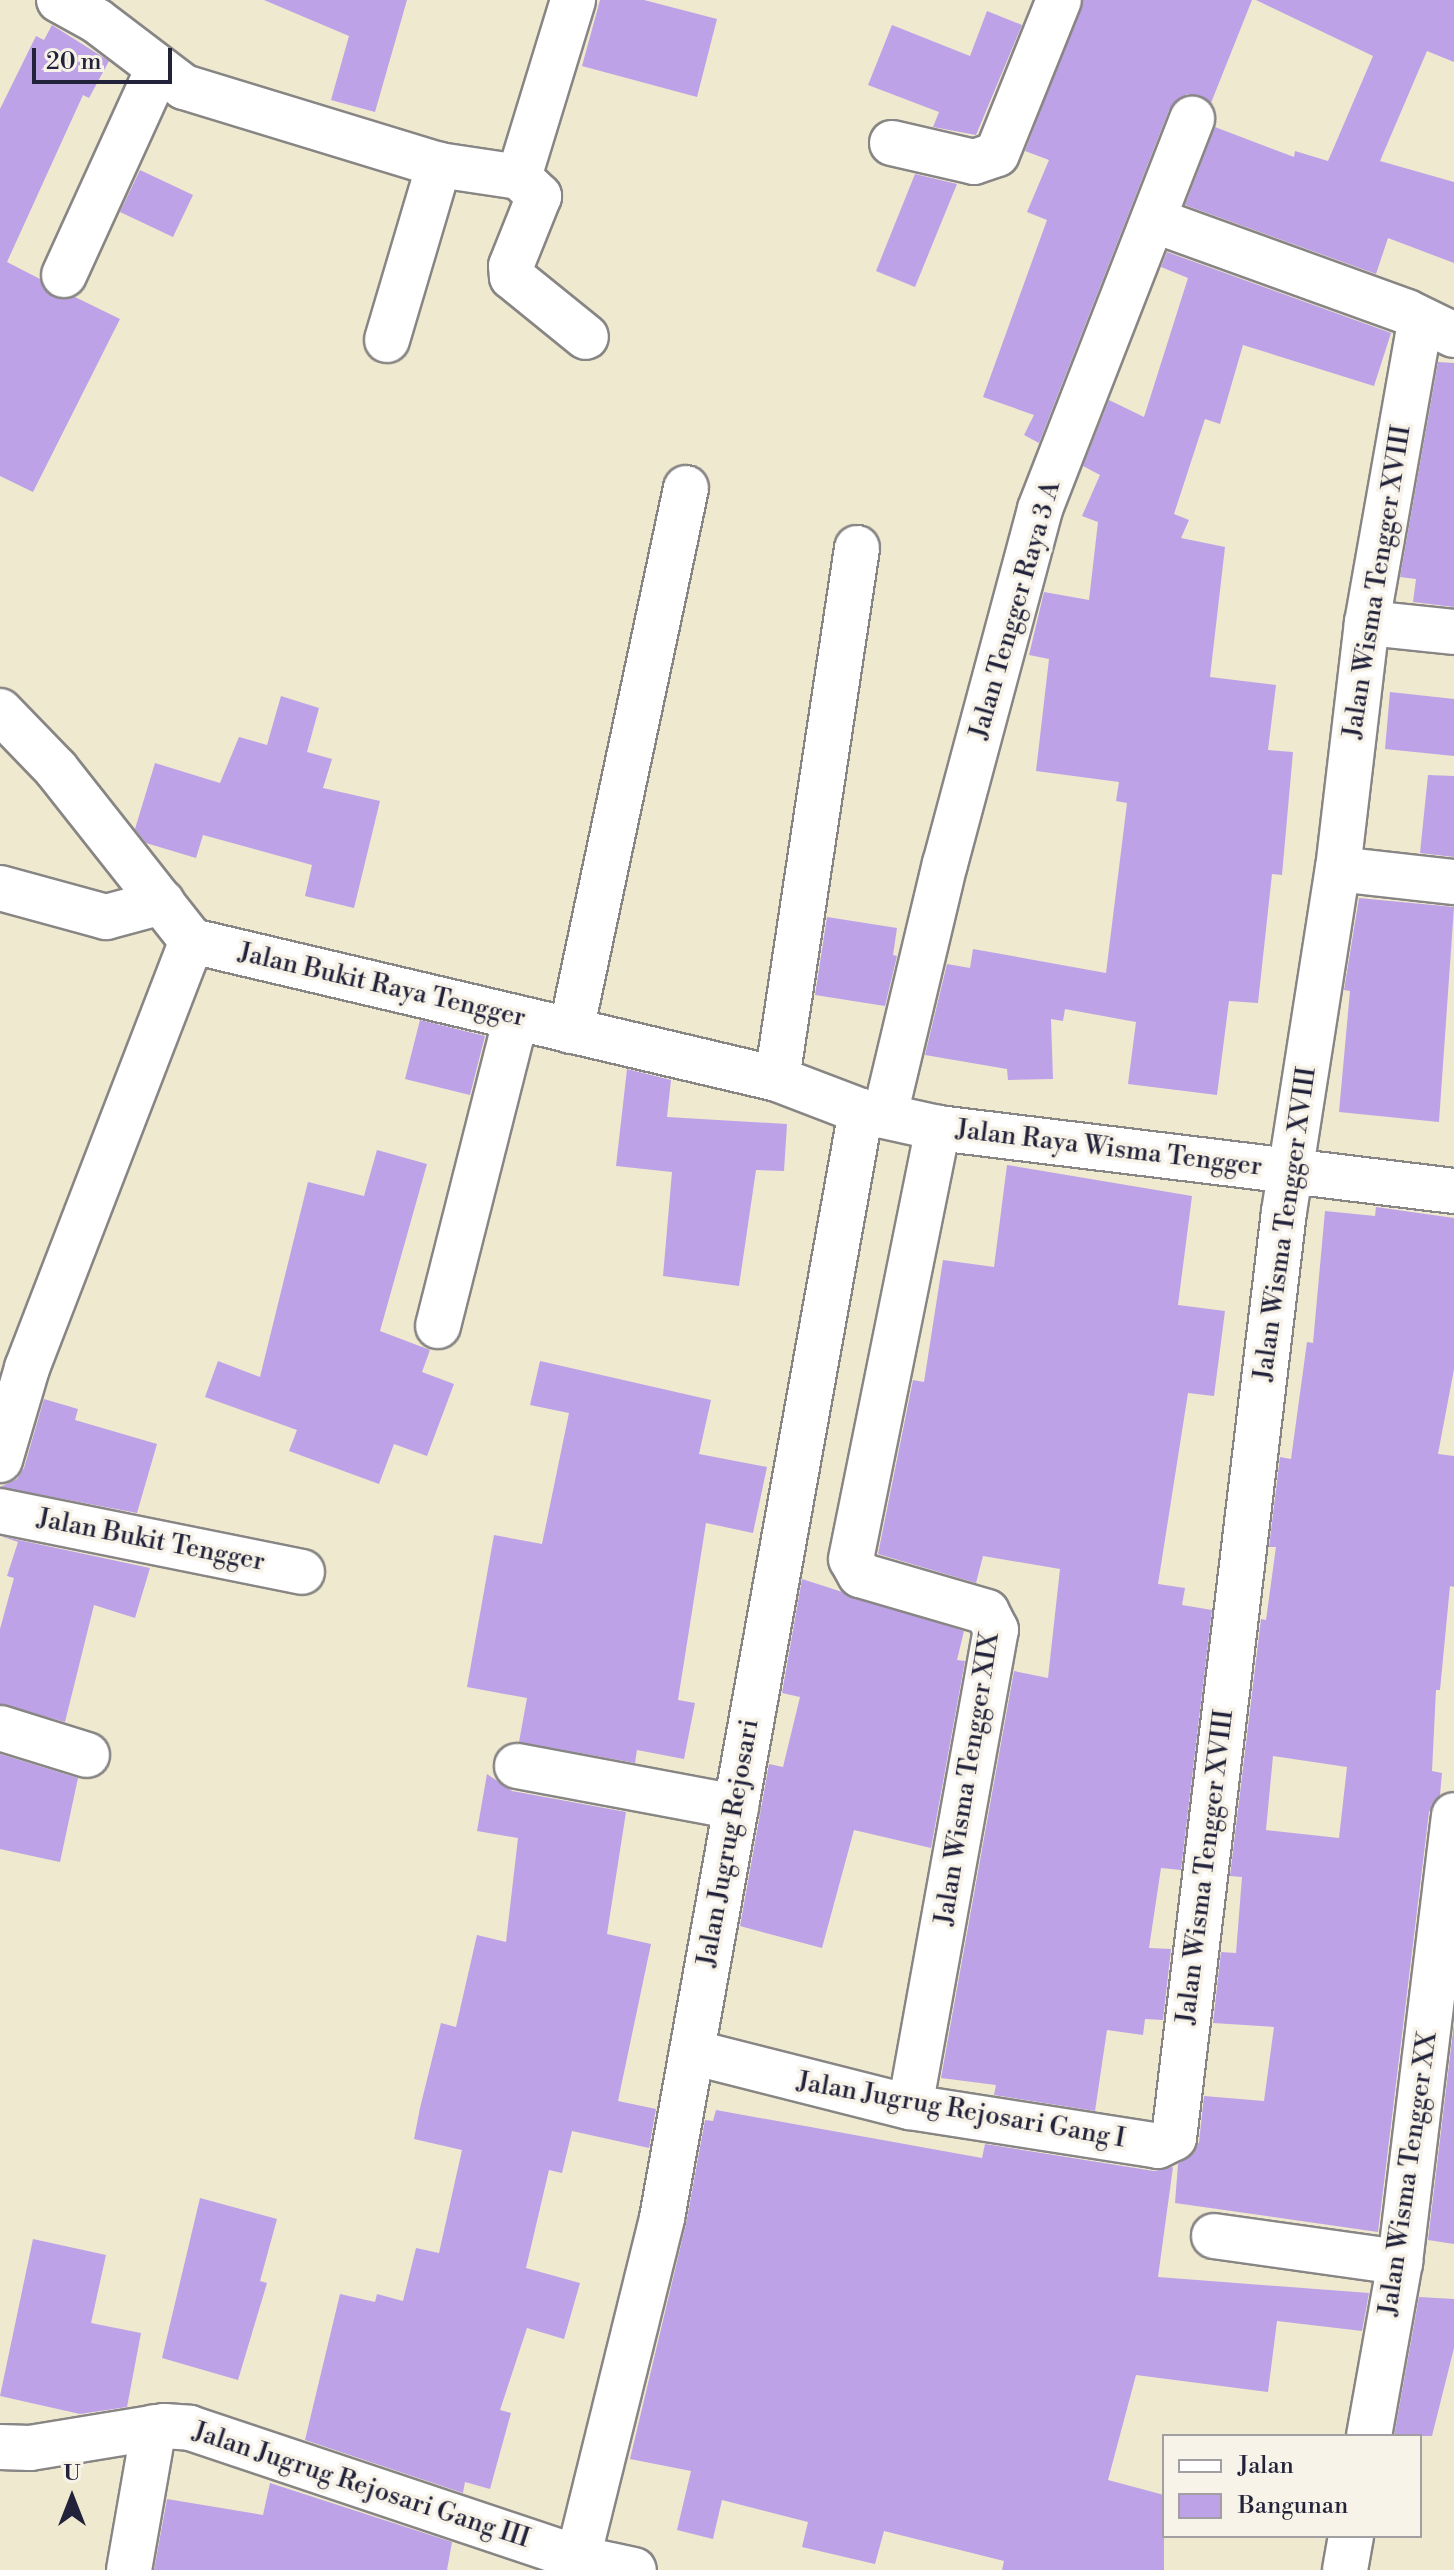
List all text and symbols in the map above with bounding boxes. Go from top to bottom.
scale bar [36,32,176,82]
text: 20 m [46,47,102,77]
street label: Jalan Wisma Tengger XVIII [1338,423,1418,741]
street label: Jalan Tengger Raya 3 A [964,477,1068,743]
street label: Jalan Bukit Raya Tengger [235,938,529,1034]
street label: Jalan Wisma Tengger XVIII [1249,1065,1323,1383]
street label: Jalan Raya Wisma Tengger [954,1115,1264,1183]
street label: Jalan Bukit Tengger [35,1504,267,1578]
street label: Jalan Wisma Tengger XIX [929,1631,1007,1927]
street label: Jalan Wisma Tengger XVIII [1171,1708,1241,2026]
street label: Jalan Jugrug Rejosari [692,1717,766,1969]
street label: Jalan Wisma Tengger XX [1374,2030,1444,2318]
street label: Jalan Jugrug Rejosari Gang I [795,2067,1127,2155]
street label: Jalan Jugrug Rejosari Gang III [189,2417,533,2555]
legend [1162,2434,1422,2538]
text: Jalan [1238,2451,1294,2481]
north arrow [32,2458,112,2538]
text: U [63,2460,81,2487]
text: Bangunan [1238,2491,1348,2521]

